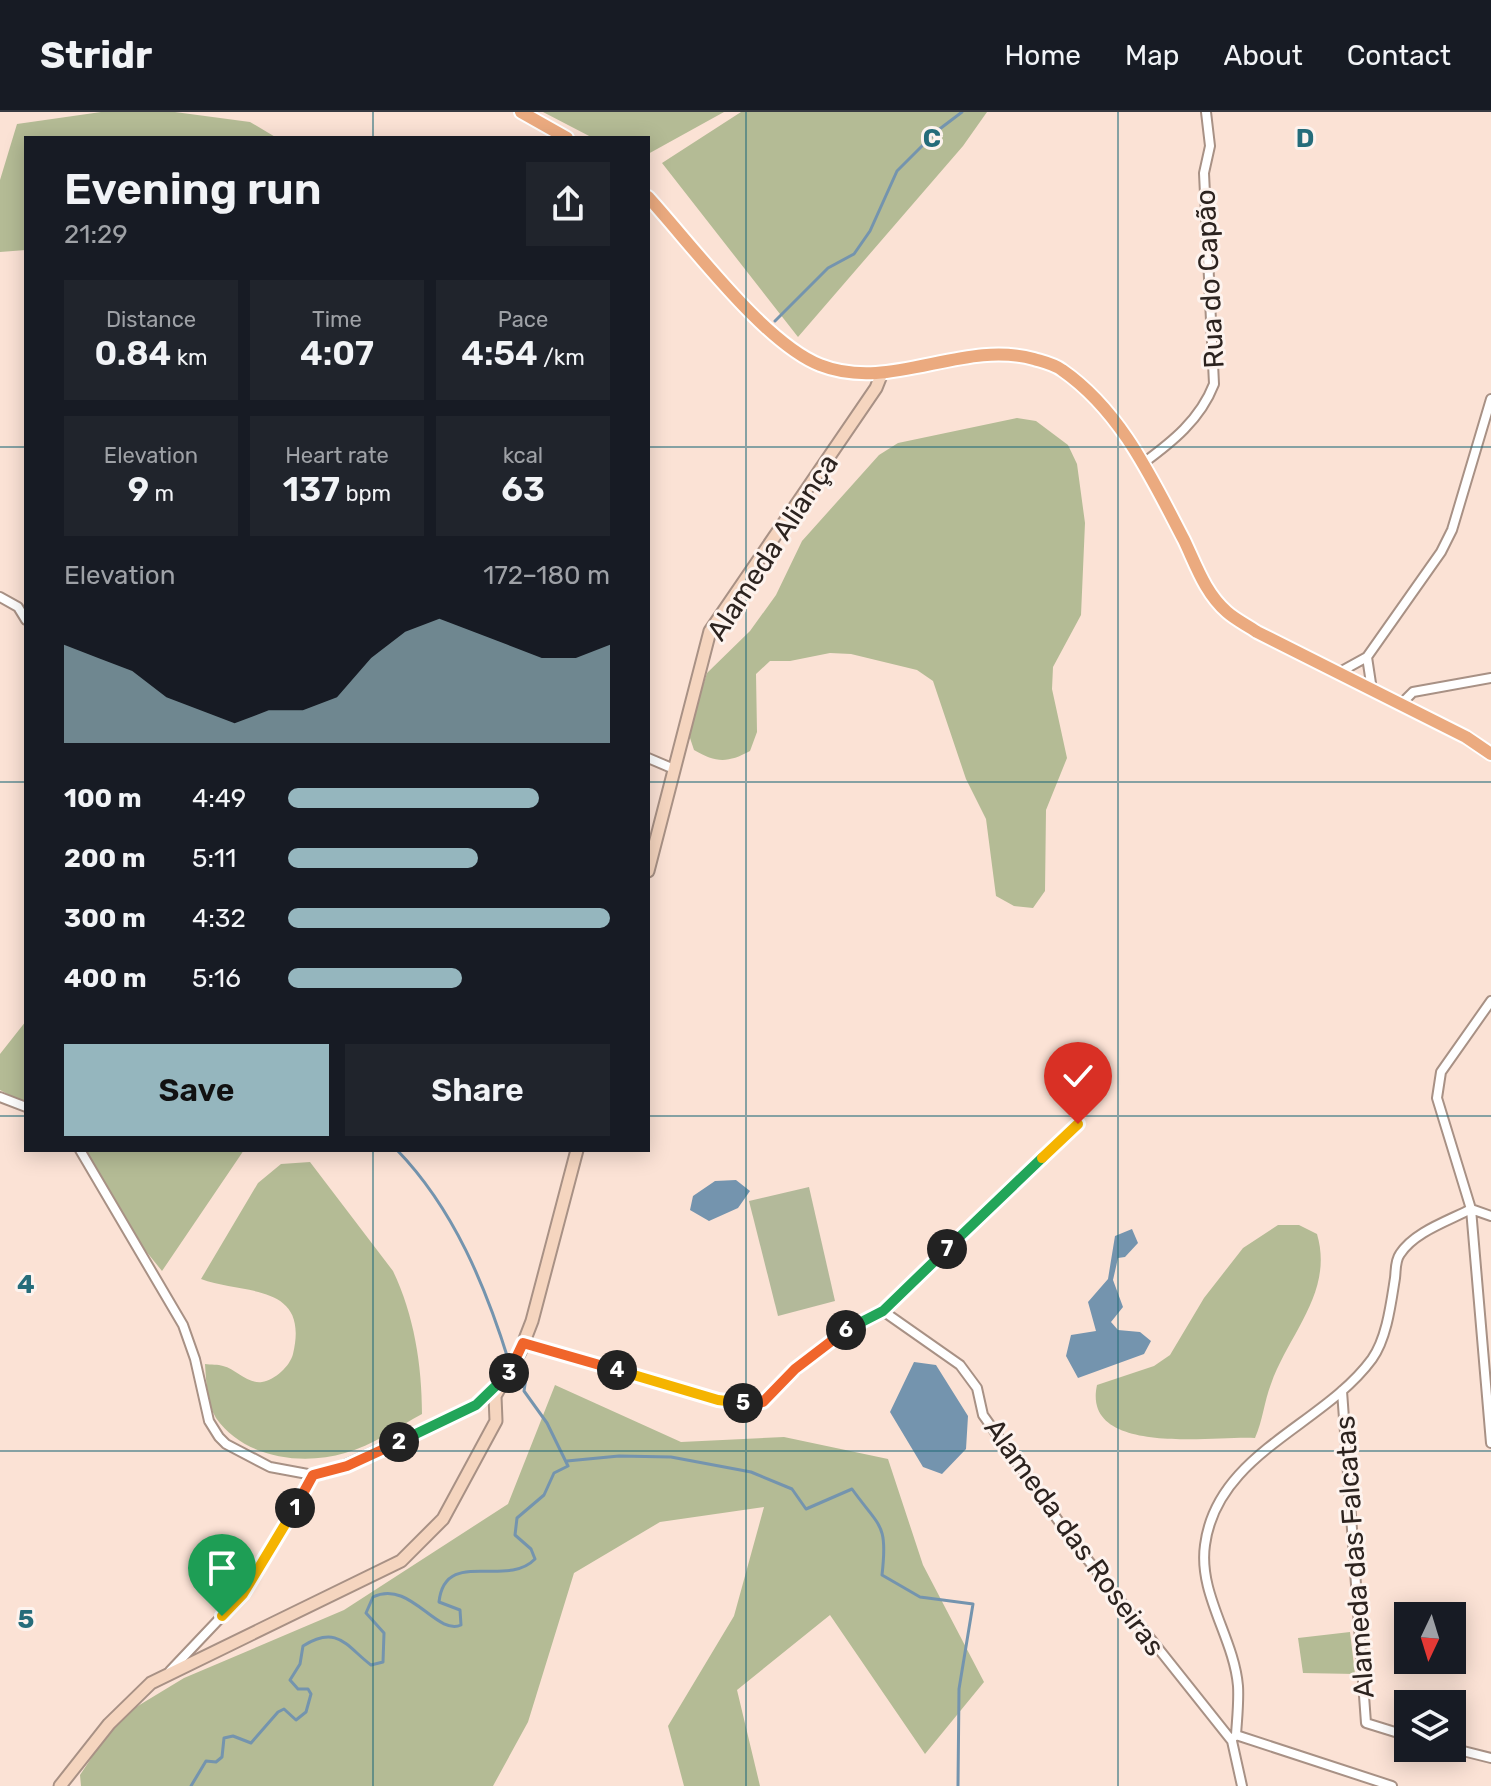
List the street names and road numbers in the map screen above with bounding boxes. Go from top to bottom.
street label: Rua do Capão [1188,189,1231,369]
street label: Alameda Aliança [700,448,845,647]
street label: Alameda das Roseiras [978,1412,1172,1662]
street label: Alameda das Falcatas [1328,1415,1381,1699]

